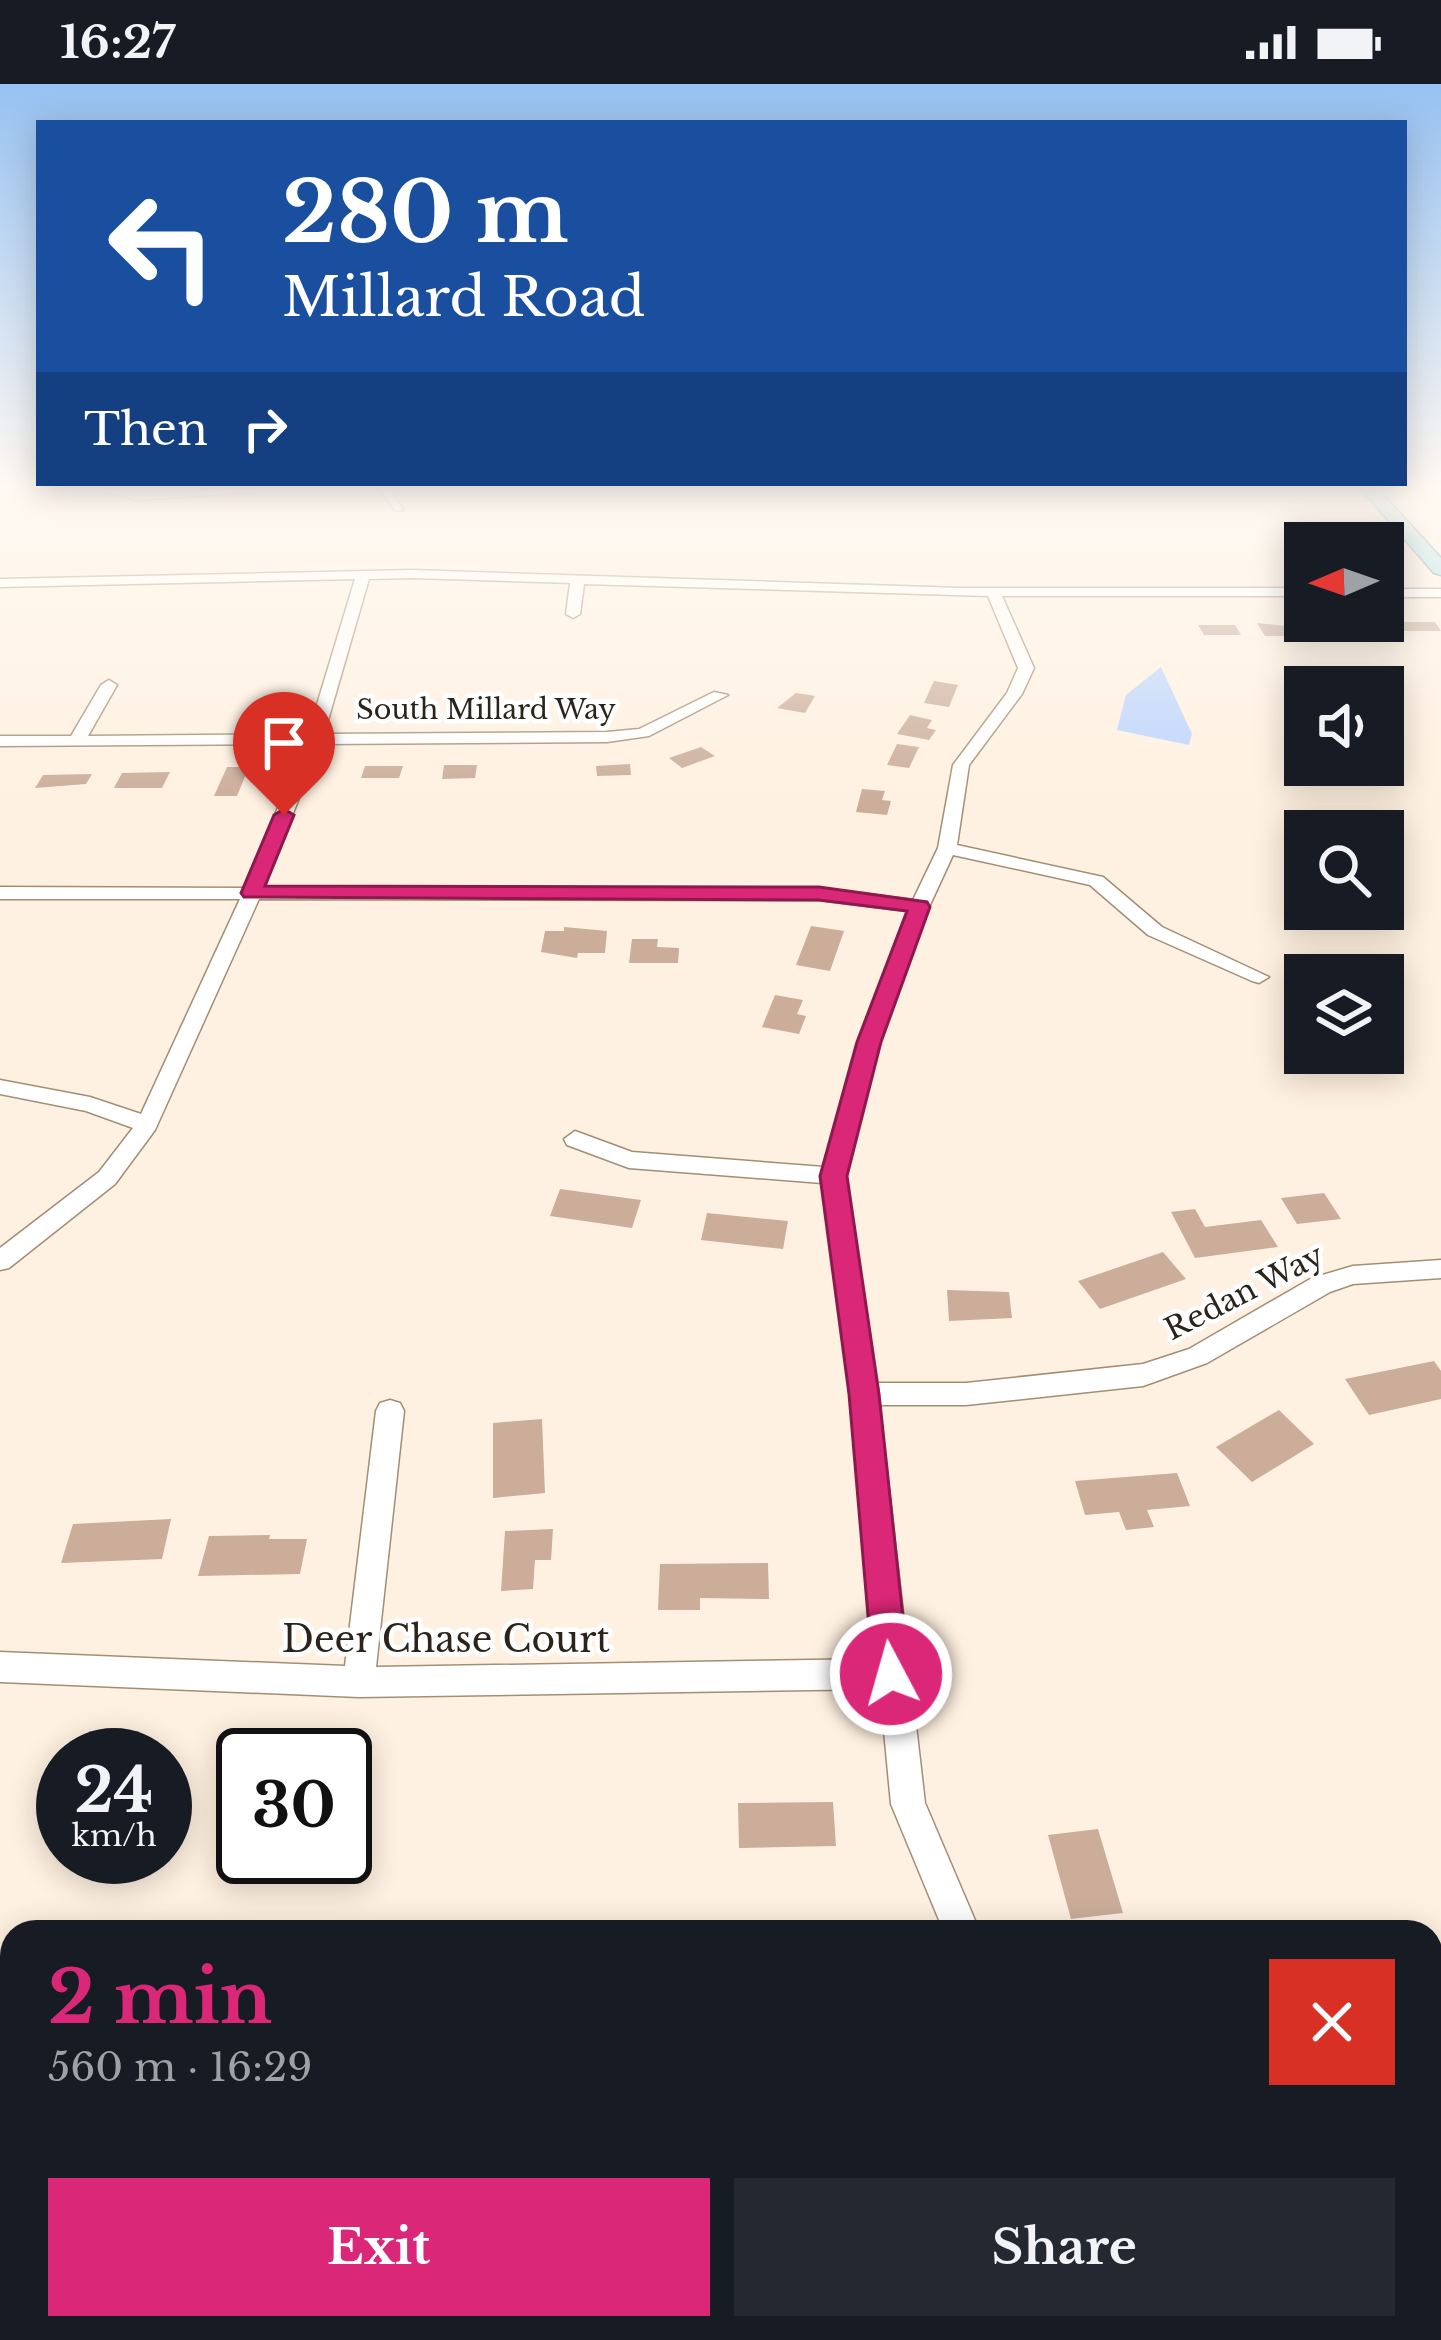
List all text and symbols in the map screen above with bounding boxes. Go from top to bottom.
text: 16:27 [60,14,175,70]
text: 280 m [282,161,569,265]
icon: left [84,168,240,324]
text: Millard Road [282,264,645,331]
icon: right [232,396,298,462]
text: Then [84,401,208,457]
north arrow [1284,522,1404,642]
map controls [1284,522,1404,1074]
button: sound [1284,666,1404,786]
pin [233,692,335,815]
street label: South Millard Way [356,693,616,726]
icon: arrive [251,710,317,776]
button: search [1284,810,1404,930]
button: layers [1284,954,1404,1074]
street label: Redan Way [1158,1236,1330,1348]
position arrow [828,1611,954,1737]
street label: Deer Chase Court [282,1617,610,1662]
speed limit sign: 30 [216,1728,372,1884]
text: 24 [75,1754,153,1828]
text: km/h [71,1817,157,1854]
text: 2 min [48,1953,272,2042]
button: close [1269,1959,1395,2085]
text: 560 m · 16:29 [48,2043,312,2092]
button: Exit [48,2178,710,2316]
button: Share [734,2178,1395,2316]

